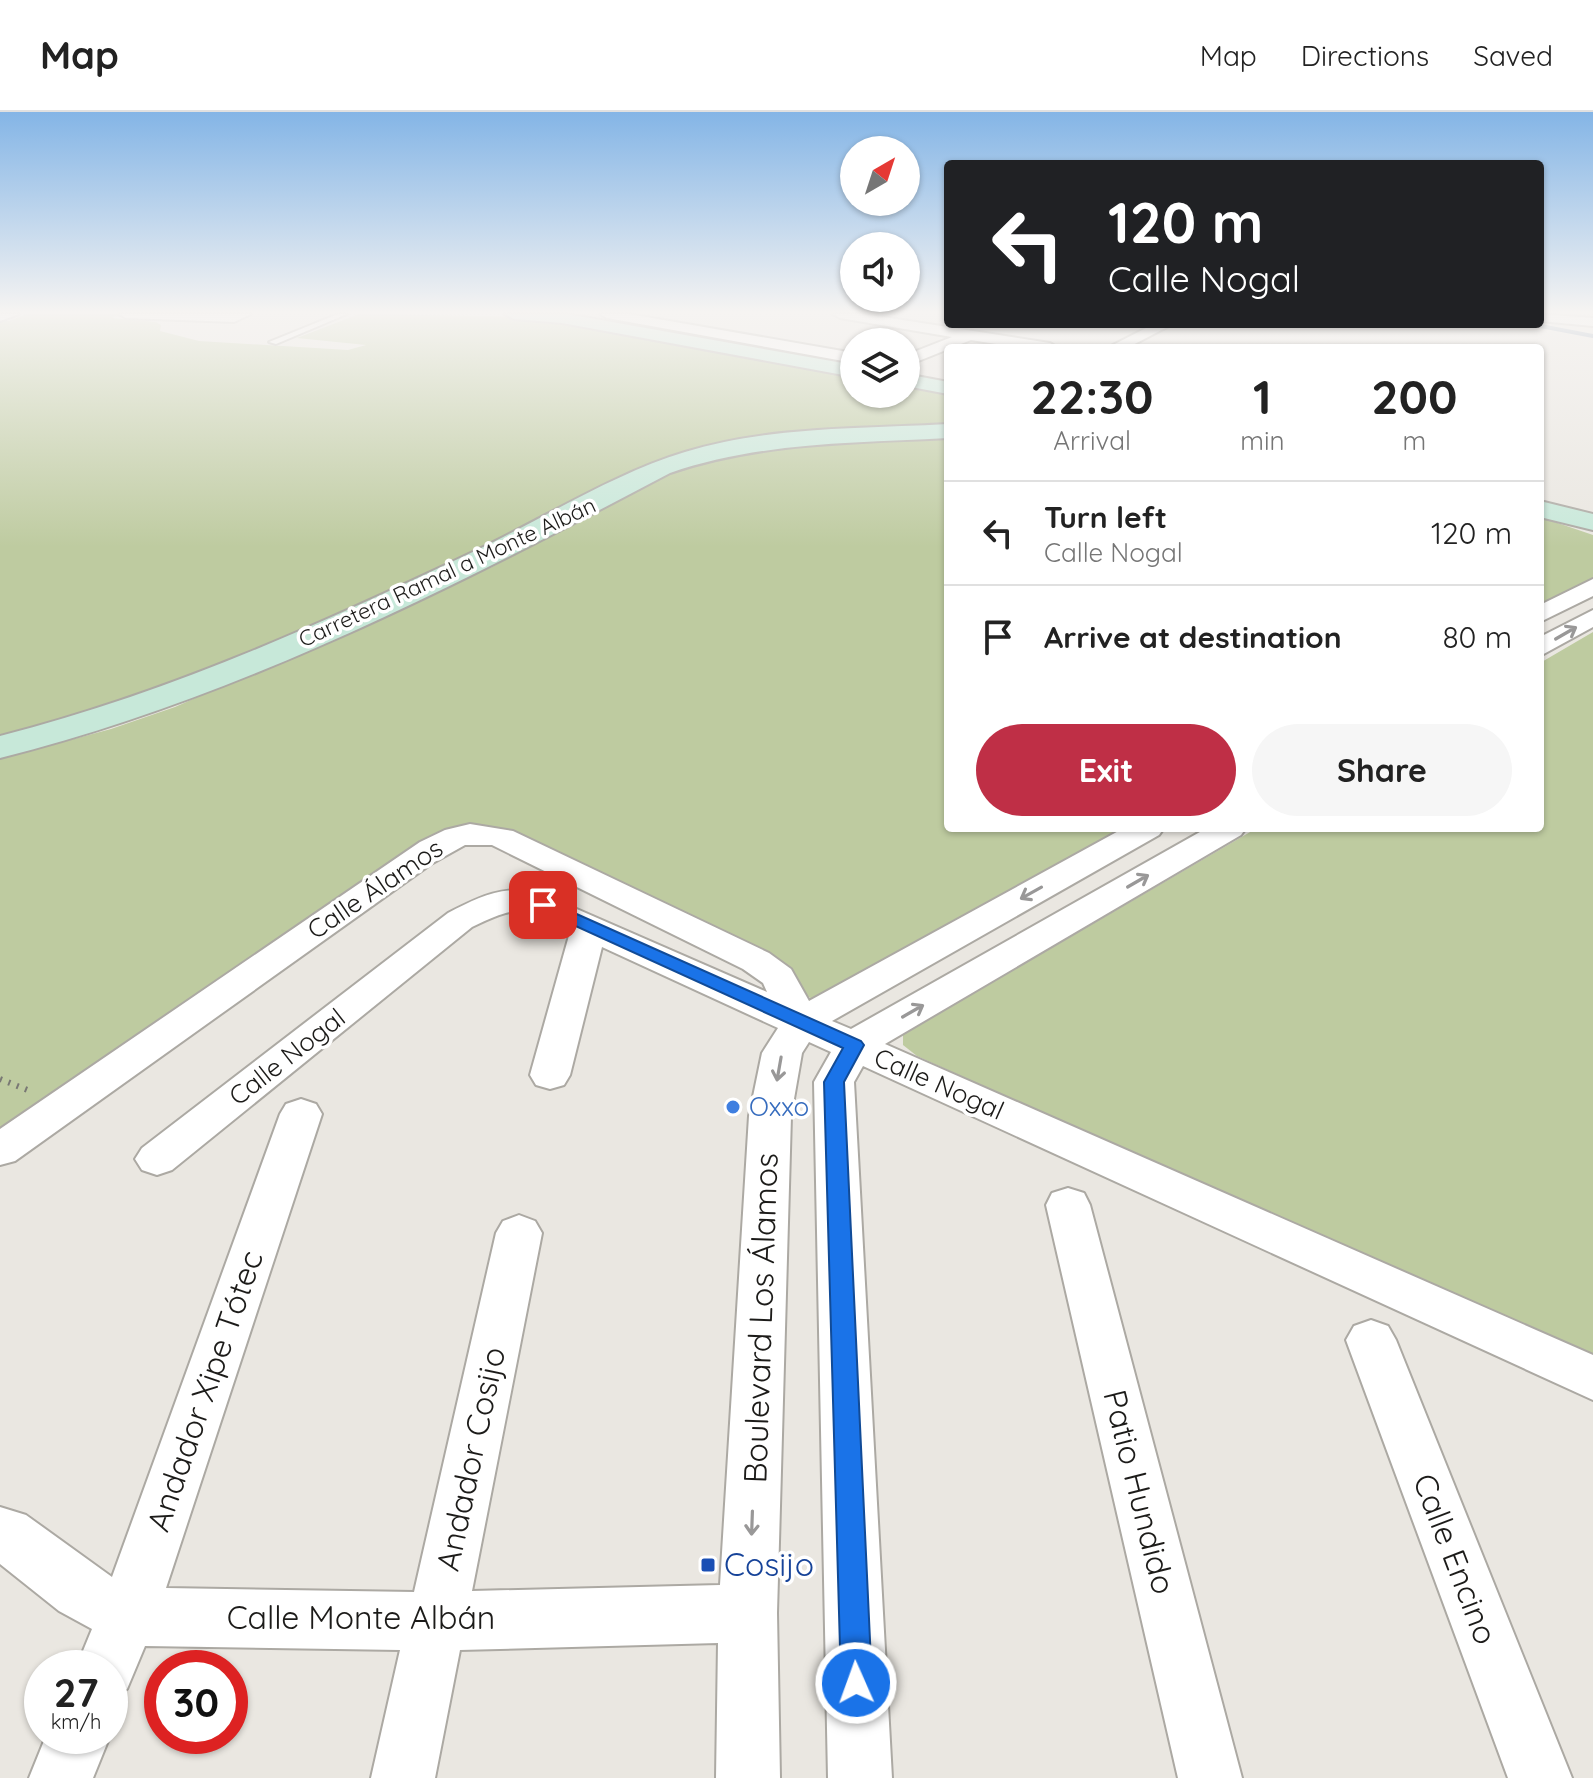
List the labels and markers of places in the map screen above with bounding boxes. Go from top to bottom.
pin [509,871,577,939]
place label: Oxxo [749,1090,809,1123]
marker: Oxxo [724,1098,742,1116]
place label: Cosijo [724,1544,814,1584]
marker: Cosijo [699,1556,717,1574]

